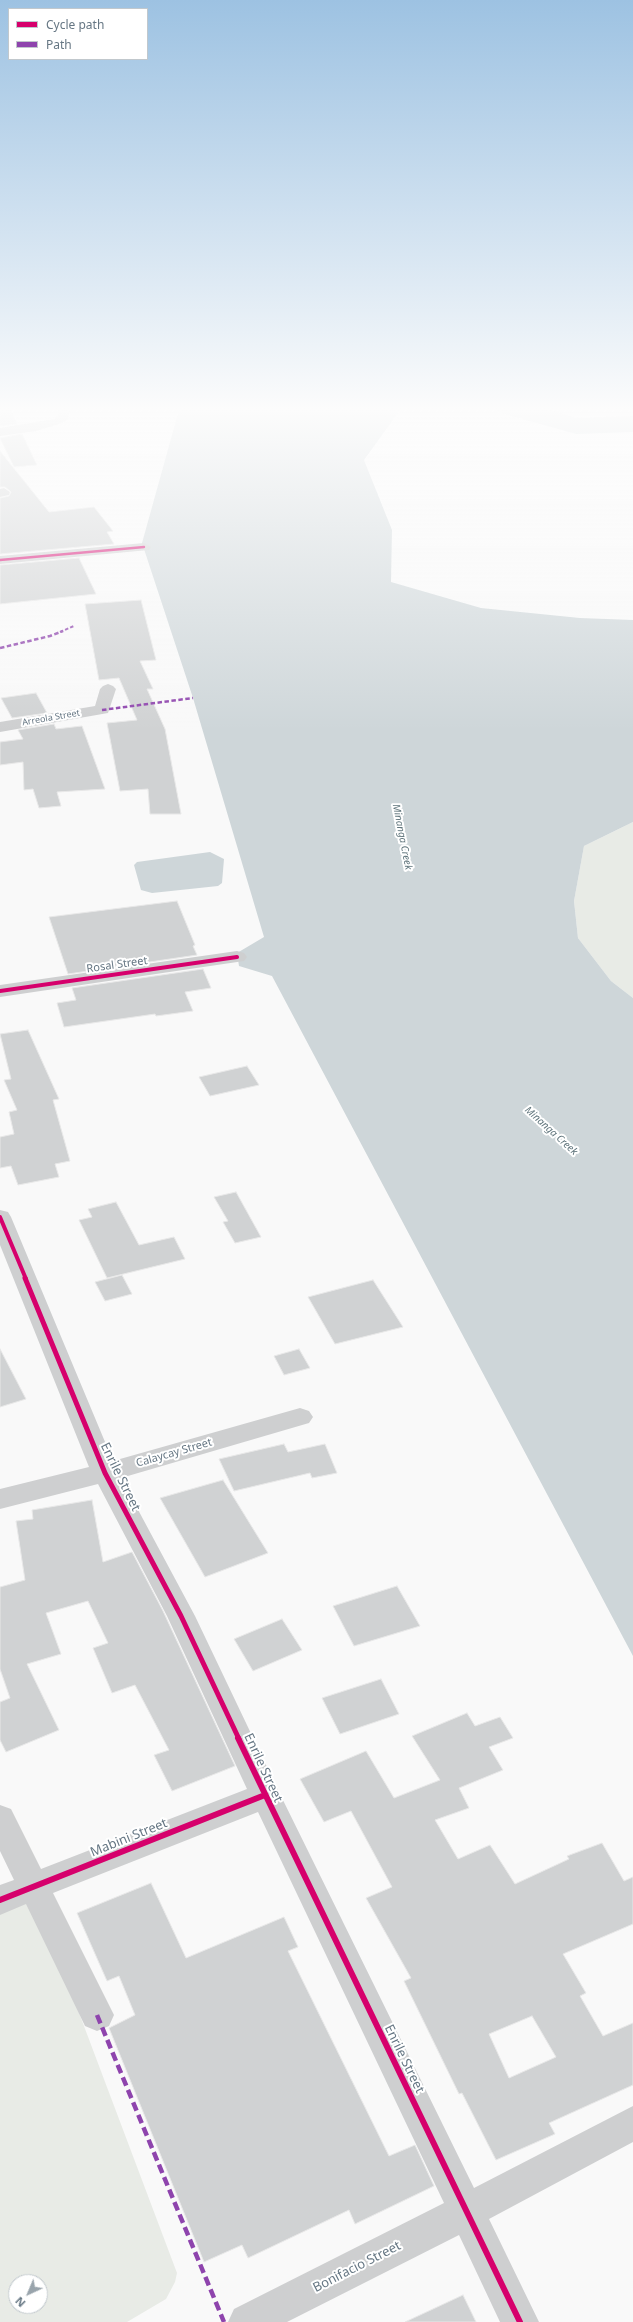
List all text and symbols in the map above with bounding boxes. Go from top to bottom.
legend [8,8,148,60]
text: Cycle path [46,16,104,33]
text: Path [46,36,72,53]
street label: Arreola Street [21,708,81,728]
water label: Minanga Creek [390,803,414,871]
street label: Rosal Street [86,954,148,976]
water label: Minanga Creek [522,1104,580,1158]
street label: Calaycay Street [135,1436,213,1470]
street label: Enrile Street [97,1440,143,1514]
street label: Enrile Street [240,1731,286,1805]
street label: Mabini Street [88,1816,170,1860]
street label: Enrile Street [381,2022,427,2096]
street label: Bonifacio Street [310,2238,404,2296]
north arrow [8,2274,48,2314]
text: N [12,2294,28,2311]

